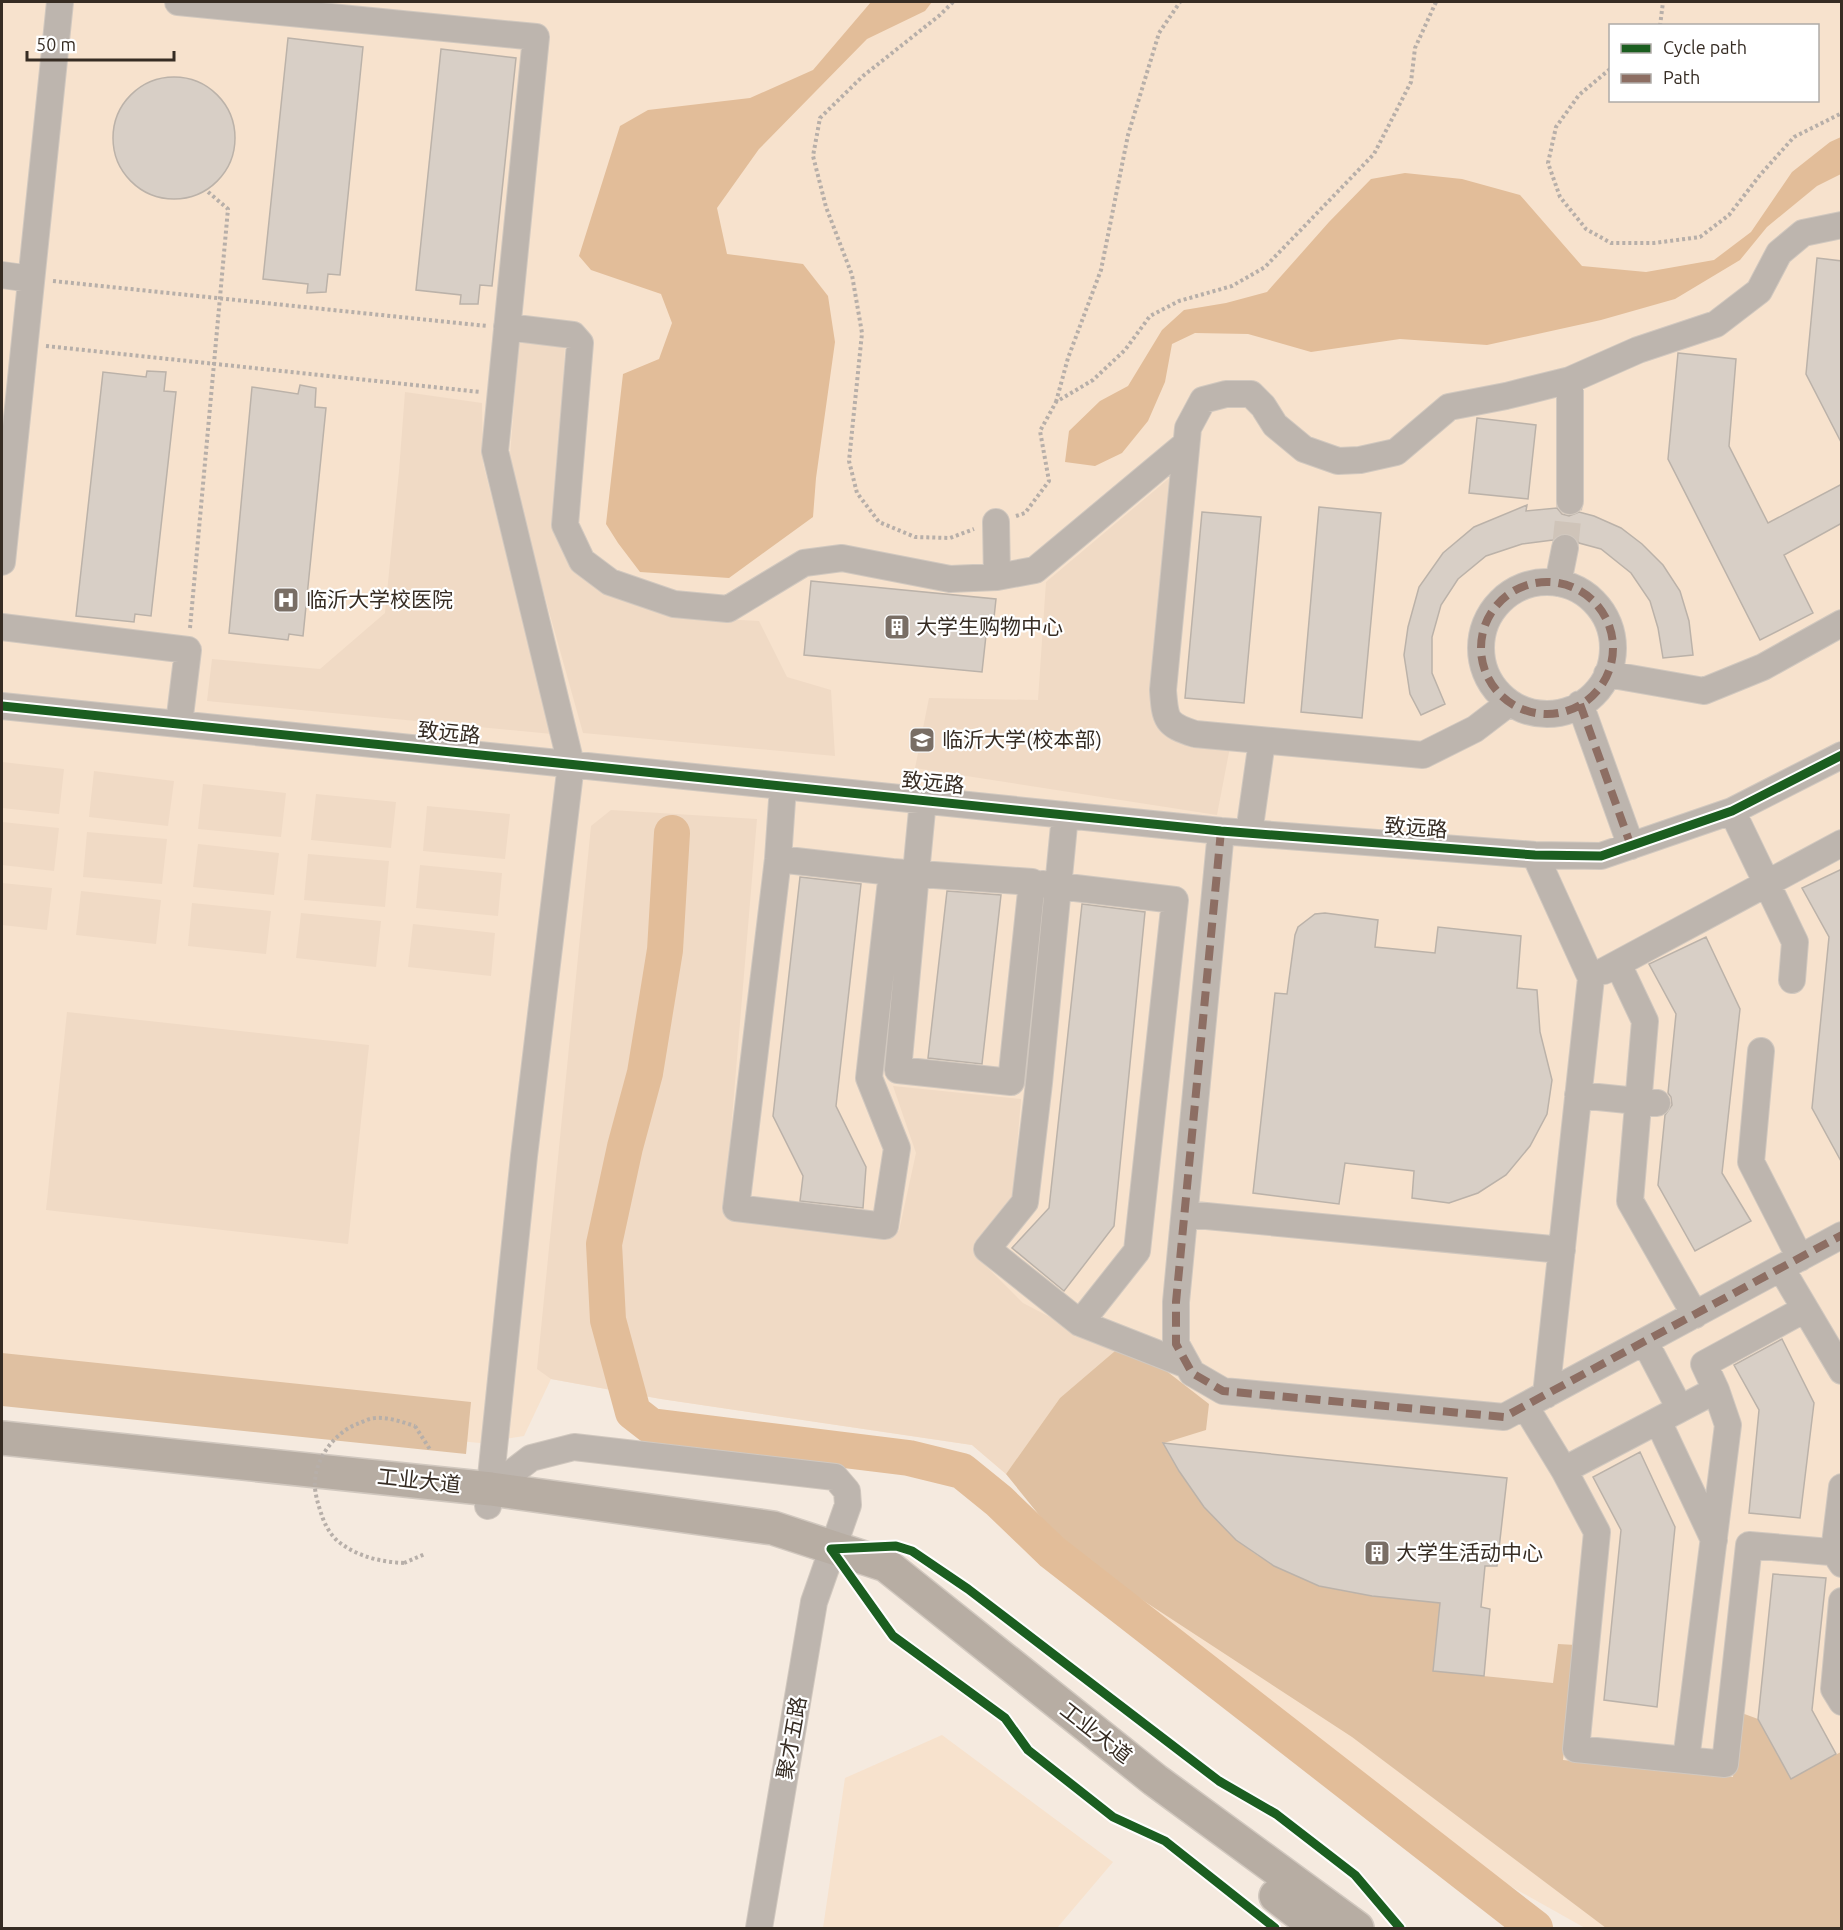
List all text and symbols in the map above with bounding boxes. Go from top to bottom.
scale bar [27,24,174,62]
legend [1609,24,1819,102]
text: 50 m [36,34,76,54]
text: Cycle path [1663,37,1747,57]
text: Path [1663,67,1700,87]
hospital icon: 临沂大学校医院 [271,585,301,615]
place label: 临沂大学校医院 [306,587,453,611]
building icon: 大学生购物中心 [882,612,912,642]
place label: 大学生购物中心 [916,614,1063,638]
street label: 致远路 [417,717,482,747]
school or university icon: 临沂大学(校本部) [907,725,937,755]
place label: 临沂大学(校本部) [942,727,1102,751]
street label: 致远路 [901,767,966,797]
street label: 致远路 [1384,813,1448,841]
street label: 工业大道 [376,1464,462,1496]
building icon: 大学生活动中心 [1362,1538,1392,1568]
place label: 大学生活动中心 [1396,1540,1543,1564]
street label: 聚才五路 [772,1694,810,1781]
street label: 工业大道 [1056,1697,1137,1768]

